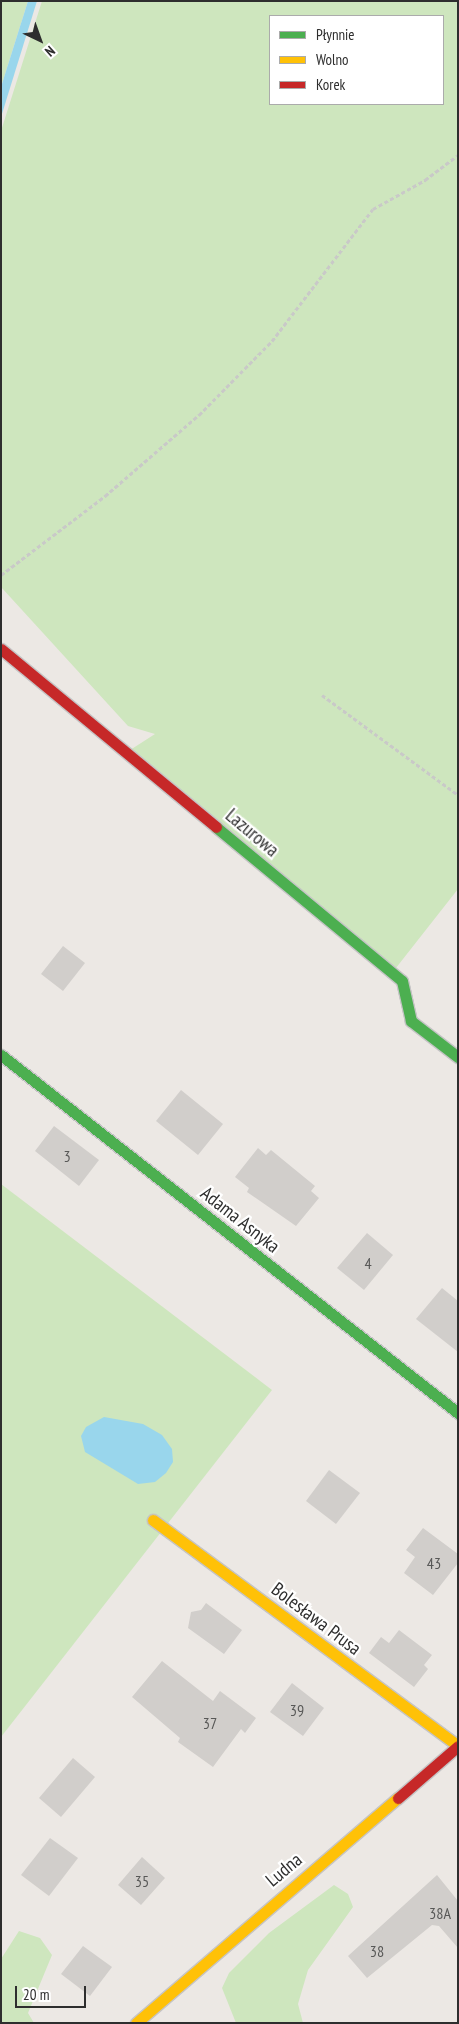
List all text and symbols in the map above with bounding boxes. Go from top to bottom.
north arrow [15,15,65,65]
legend [269,15,444,105]
text: Płynnie [316,25,355,44]
text: N [41,42,59,60]
text: Wolno [316,50,349,69]
text: Korek [316,75,345,94]
street label: Lazurowa [221,804,283,862]
house number: 3 [63,1146,71,1166]
street label: Adama Asnyka [196,1182,284,1258]
house number: 4 [364,1253,372,1273]
house number: 43 [427,1553,441,1573]
street label: Bolesława Prusa [267,1578,365,1660]
house number: 39 [290,1700,304,1720]
house number: 37 [203,1713,217,1733]
street label: Ludna [261,1848,307,1892]
house number: 35 [135,1871,149,1891]
house number: 38A [429,1903,451,1923]
house number: 38 [370,1941,384,1961]
scale bar [18,1976,89,2008]
text: 20 m [23,1985,49,2004]

